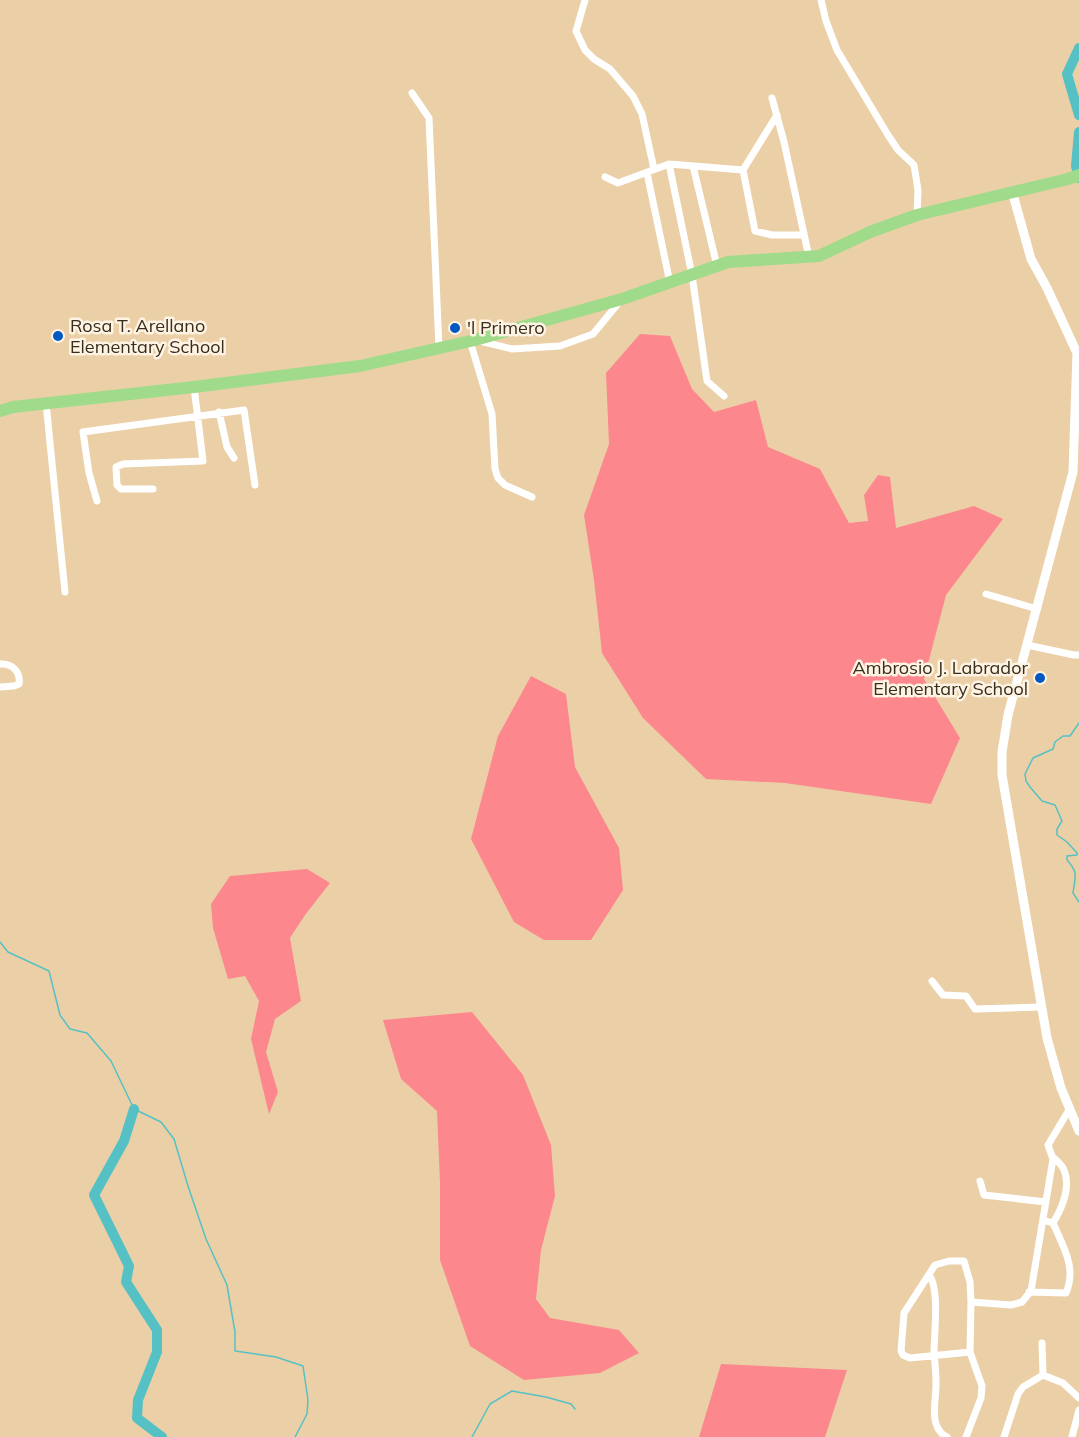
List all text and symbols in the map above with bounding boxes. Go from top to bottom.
place label: Rosa T. Arellano Elementary School [70,314,225,358]
place label: 'l Primero [467,316,545,339]
marker: 'l Primero [448,321,462,335]
marker: Rosa T. Arellano Elementary School [51,329,65,343]
place label: Ambrosio J. Labrador Elementary School [853,656,1028,700]
marker: Ambrosio J. Labrador Elementary School [1033,671,1047,685]

